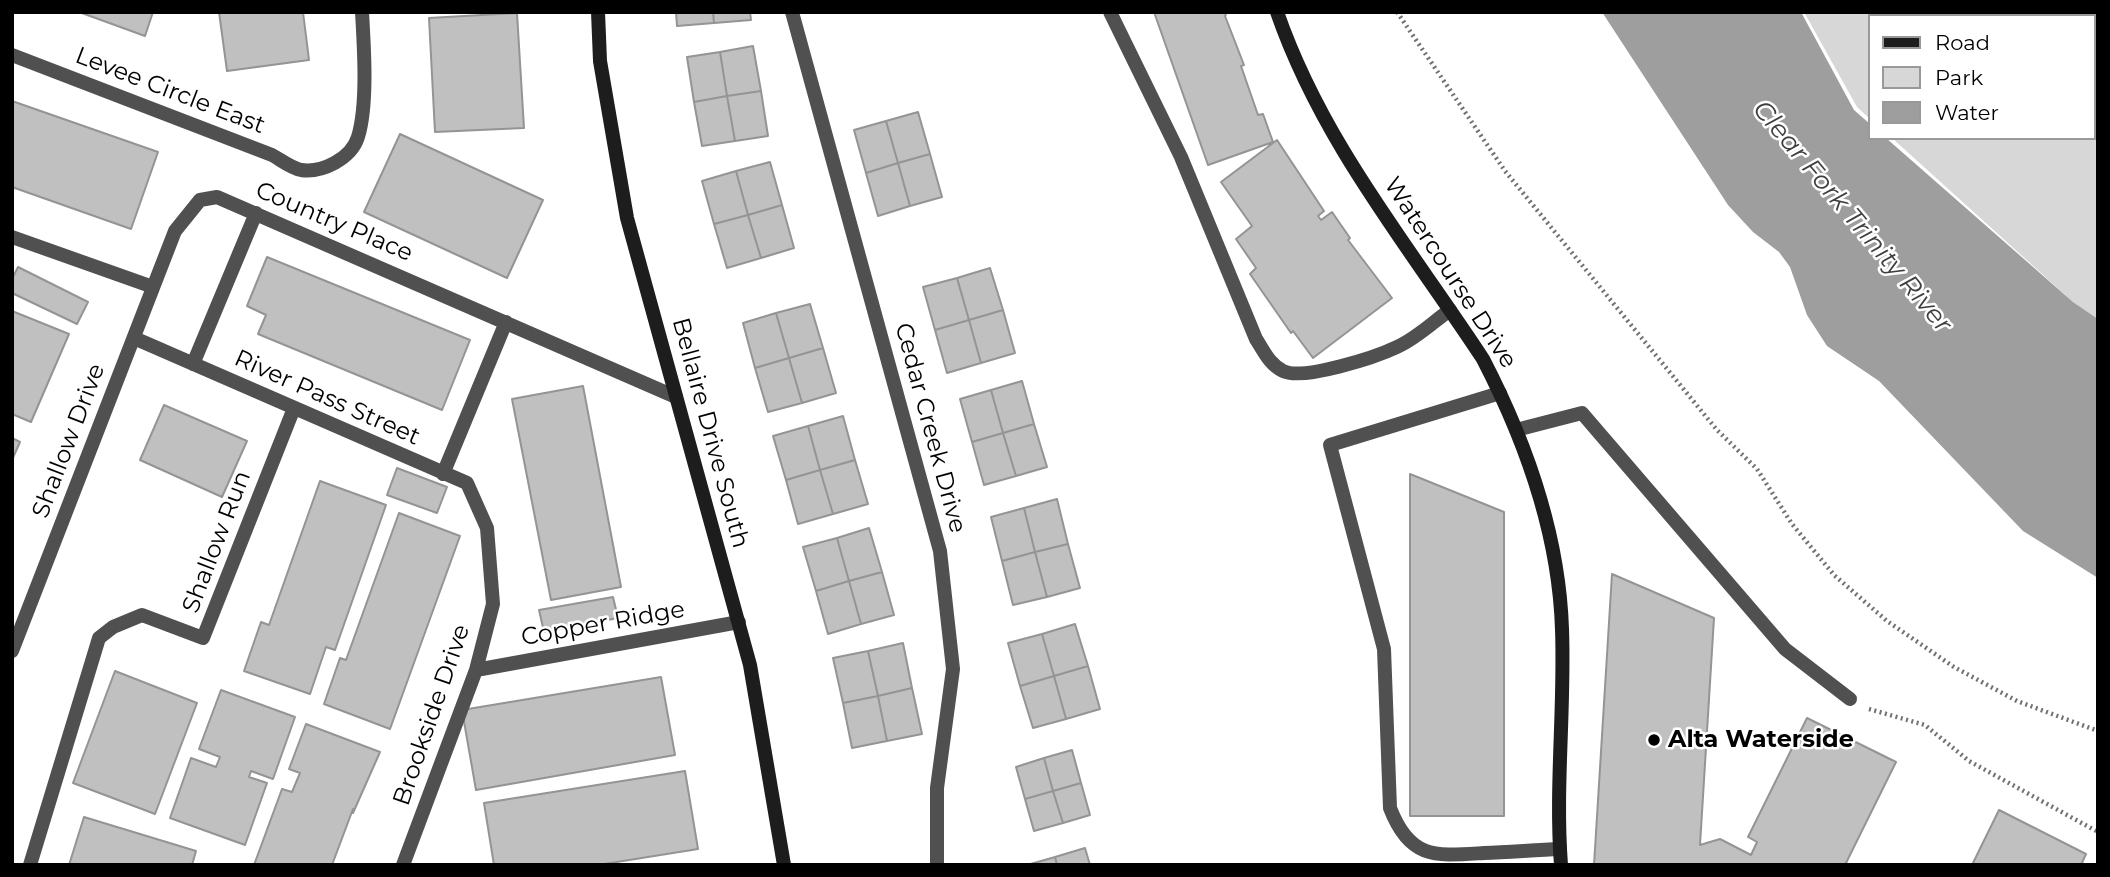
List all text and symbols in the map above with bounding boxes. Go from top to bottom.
legend [1868,14,2096,140]
text: Road [1935,30,1990,55]
street label: Levee Circle East [71,42,269,140]
text: Park [1935,65,1983,90]
water label: Clear Fork Trinity River [1746,95,1958,339]
text: Water [1935,100,1999,125]
street label: Watercourse Drive [1377,172,1523,374]
street label: Country Place [251,176,417,268]
street label: Bellaire Drive South [665,315,755,551]
street label: Cedar Creek Drive [888,320,972,536]
street label: River Pass Street [230,344,424,452]
street label: Shallow Drive [26,360,112,522]
street label: Shallow Run [177,467,257,617]
street label: Copper Ridge [519,595,687,653]
street label: Brookside Drive [388,621,476,809]
place label: Alta Waterside [1668,726,1854,754]
marker: Alta Waterside [1646,732,1662,748]

